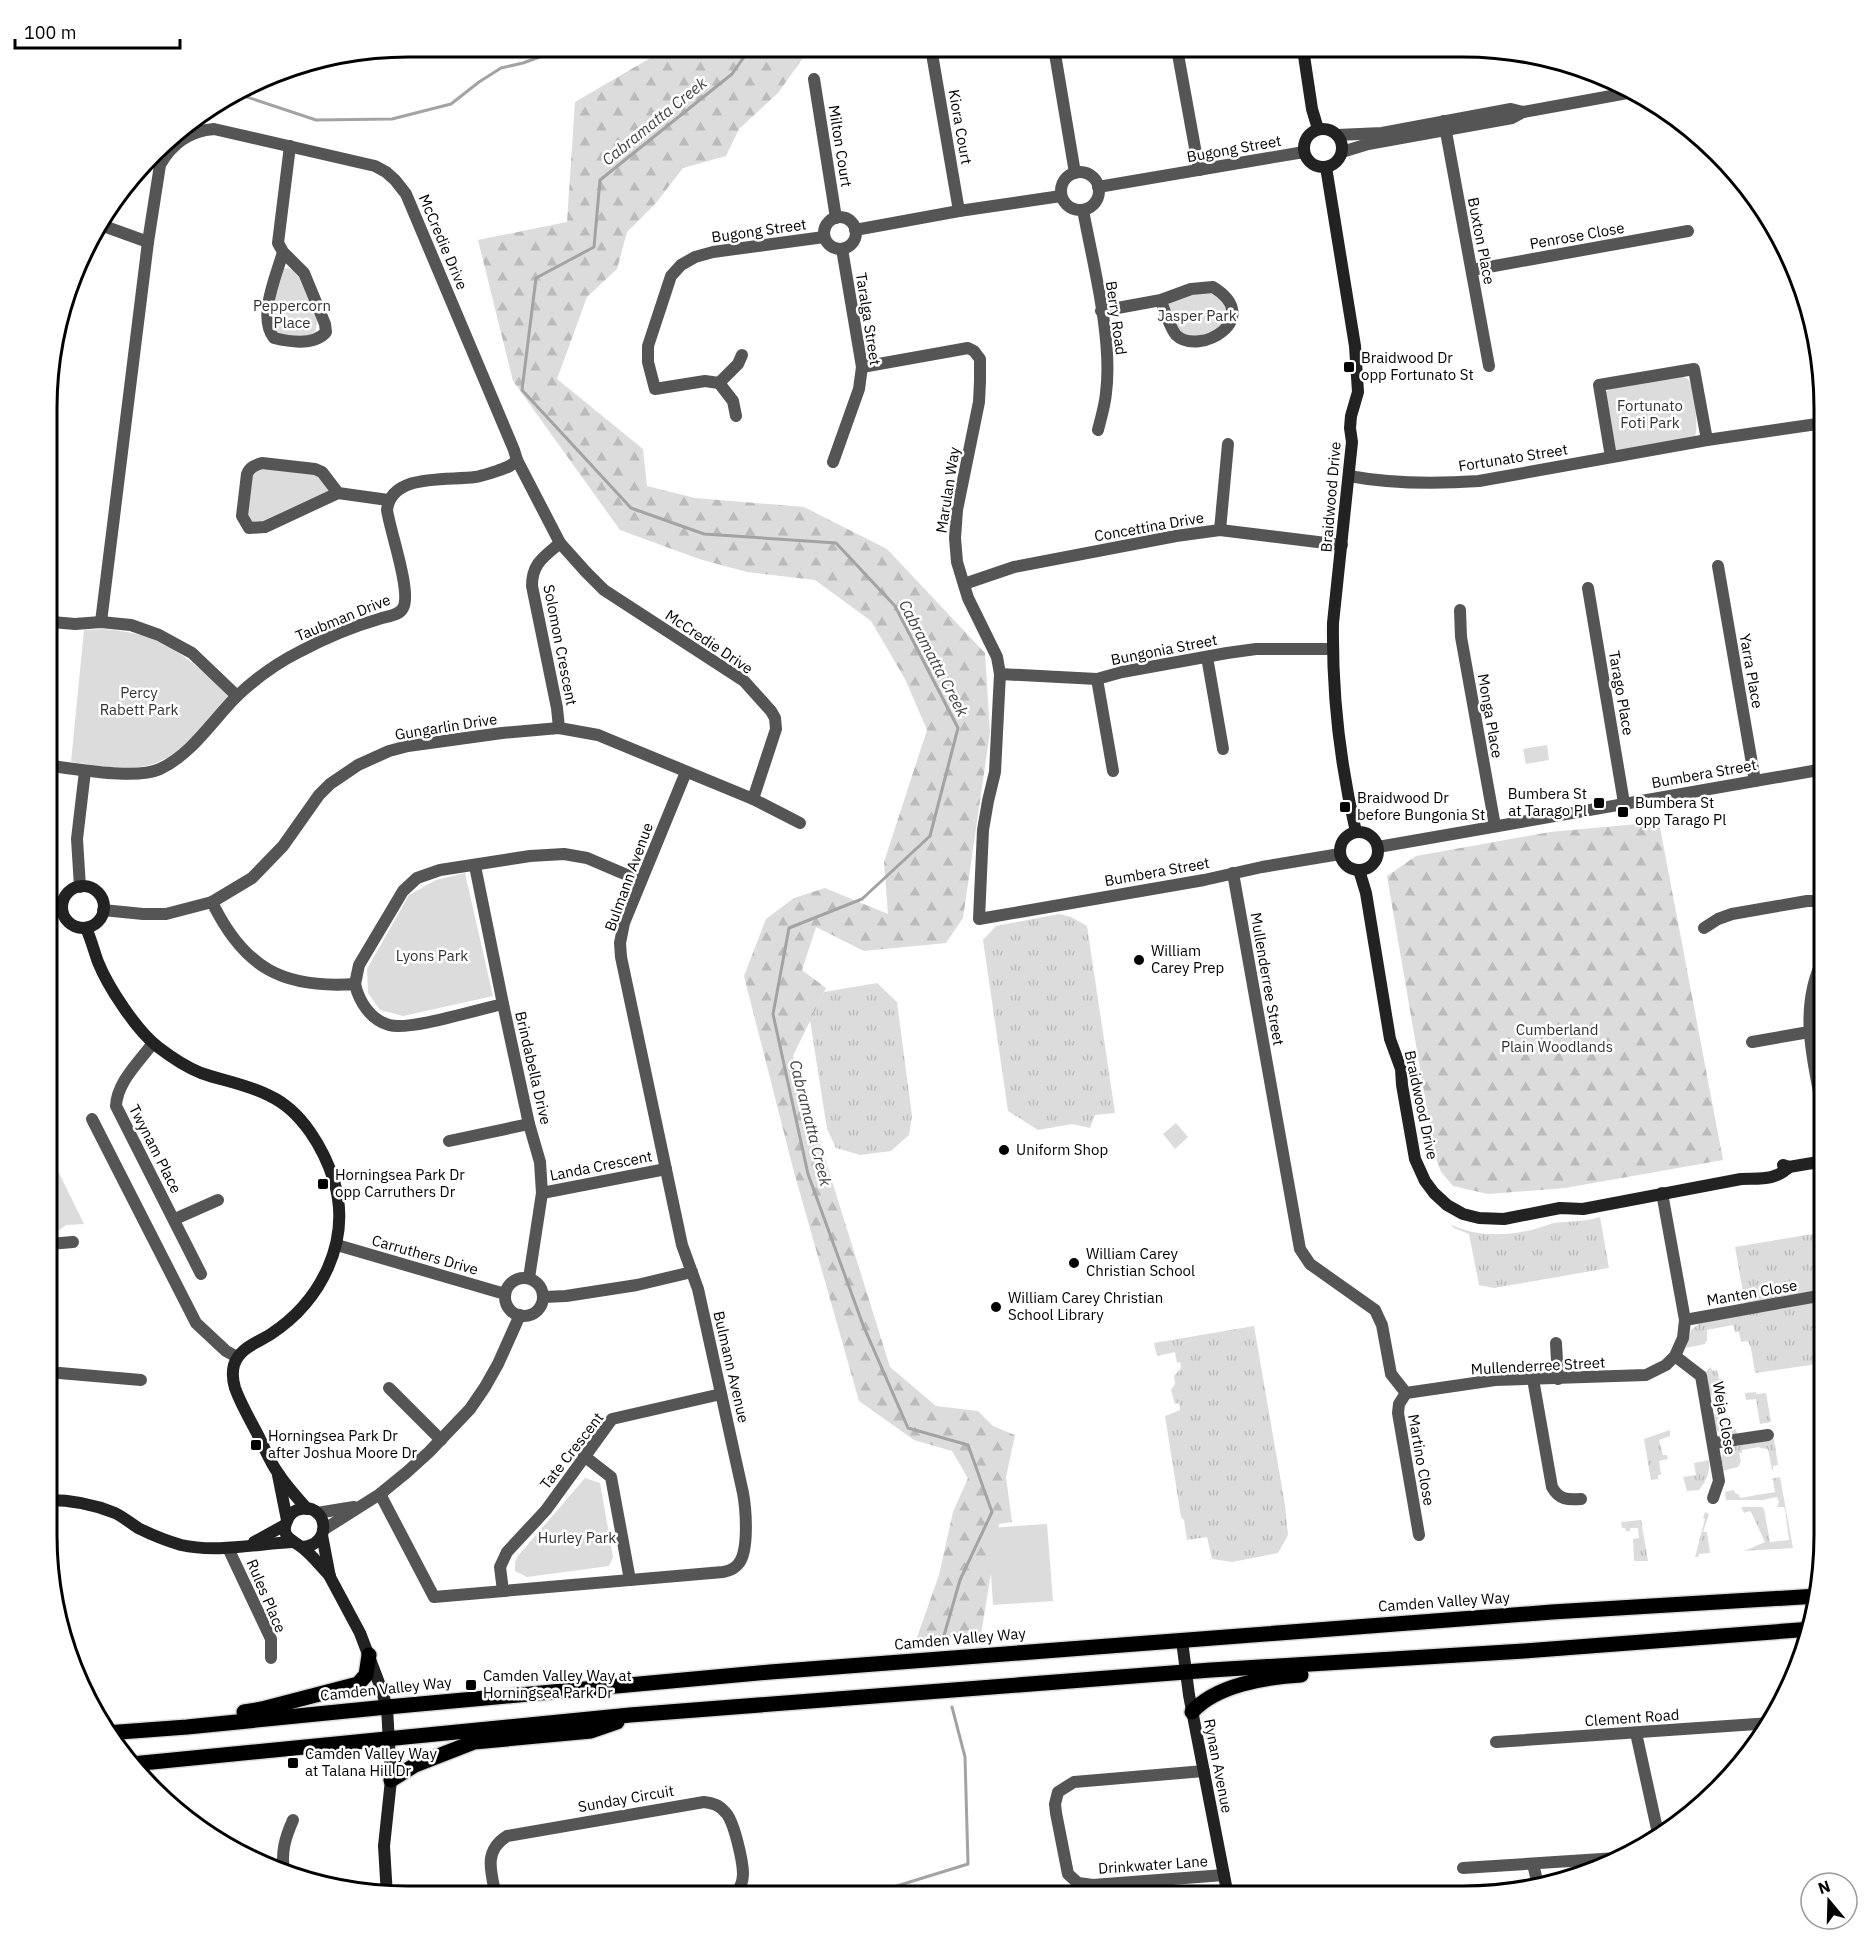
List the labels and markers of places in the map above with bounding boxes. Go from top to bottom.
place label: Braidwood Dr opp Fortunato St [1361,348,1474,384]
marker: Braidwood Dr opp Fortunato St [1342,360,1356,374]
place label: Bumbera St at Tarago Pl [1508,784,1587,820]
place label: Braidwood Dr before Bungonia St [1357,788,1485,824]
place label: Bumbera St opp Tarago Pl [1635,793,1726,829]
marker: Bumbera St at Tarago Pl [1592,796,1606,810]
marker: Braidwood Dr before Bungonia St [1338,800,1352,814]
marker: Bumbera St opp Tarago Pl [1616,805,1630,819]
place label: William Carey Prep [1151,941,1224,977]
marker: William Carey Prep [1132,953,1146,967]
place label: Uniform Shop [1016,1140,1108,1159]
marker: Uniform Shop [997,1143,1011,1157]
place label: Horningsea Park Dr opp Carruthers Dr [335,1165,465,1201]
marker: Horningsea Park Dr opp Carruthers Dr [316,1177,330,1191]
place label: William Carey Christian School [1086,1244,1195,1280]
marker: William Carey Christian School [1067,1256,1081,1270]
place label: William Carey Christian School Library [1008,1288,1163,1324]
marker: William Carey Christian School Library [989,1300,1003,1314]
place label: Horningsea Park Dr after Joshua Moore Dr [268,1426,418,1462]
marker: Horningsea Park Dr after Joshua Moore Dr [249,1438,263,1452]
place label: Camden Valley Way at Horningsea Park Dr [483,1666,632,1702]
marker: Camden Valley Way at Horningsea Park Dr [464,1678,478,1692]
place label: Camden Valley Way at Talana Hill Dr [305,1744,438,1780]
marker: Camden Valley Way at Talana Hill Dr [286,1756,300,1770]

